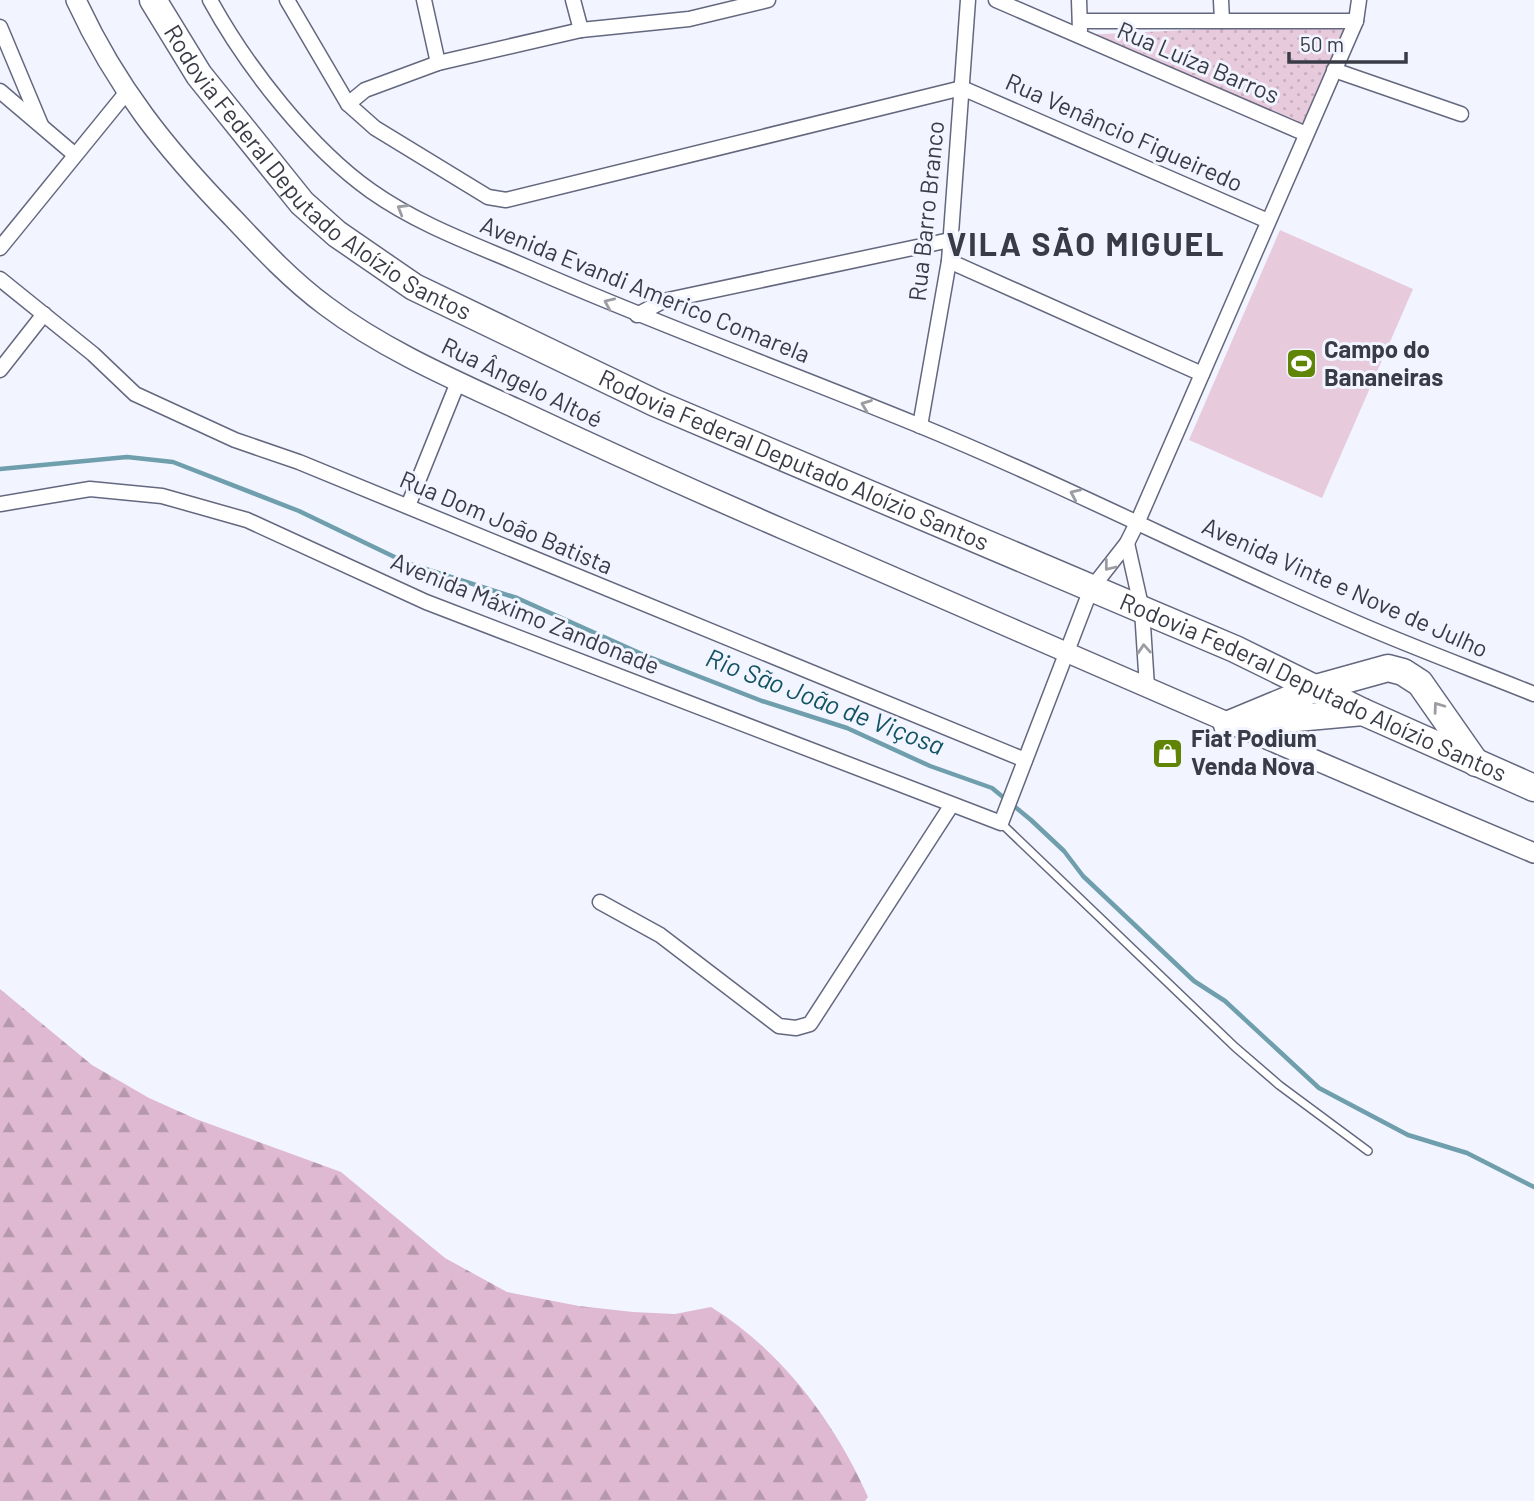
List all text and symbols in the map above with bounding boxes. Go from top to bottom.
street label: Rua Luíza Barros [1113,14,1284,109]
street label: Rodovia Federal Deputado Aloízio Santos [159,19,476,325]
scale bar [1289,21,1406,65]
text: 50 m [1300,31,1344,56]
street label: Rua Venâncio Figueiredo [1001,66,1248,197]
street label: Rua Barro Branco [902,119,949,303]
one-way arrow [396,205,409,218]
street label: Avenida Evandi Americo Comarela [477,209,815,368]
district label: VILA SÃO MIGUEL [946,224,1226,262]
one-way arrow [604,297,616,311]
street label: Rua Ângelo Altoé [437,330,608,433]
place label: Campo do Bananeiras [1324,334,1443,391]
sports icon: Campo do Bananeiras [1284,347,1318,381]
street label: Rodovia Federal Deputado Aloízio Santos [595,362,994,556]
one-way arrow [861,399,873,413]
street label: Rua Dom João Batista [396,464,617,580]
one-way arrow [1070,488,1083,502]
street label: Avenida Vinte e Nove de Julho [1198,510,1493,663]
street label: Avenida Máximo Zandonade [387,545,664,680]
one-way arrow [1105,557,1117,570]
street label: Rodovia Federal Deputado Aloízio Santos [1116,586,1511,787]
water label: Rio São João de Viçosa [702,641,949,760]
one-way arrow [1137,643,1152,654]
one-way arrow [1434,702,1446,715]
place label: Fiat Podium Venda Nova [1191,723,1317,780]
shop icon: Fiat Podium Venda Nova [1151,736,1185,770]

